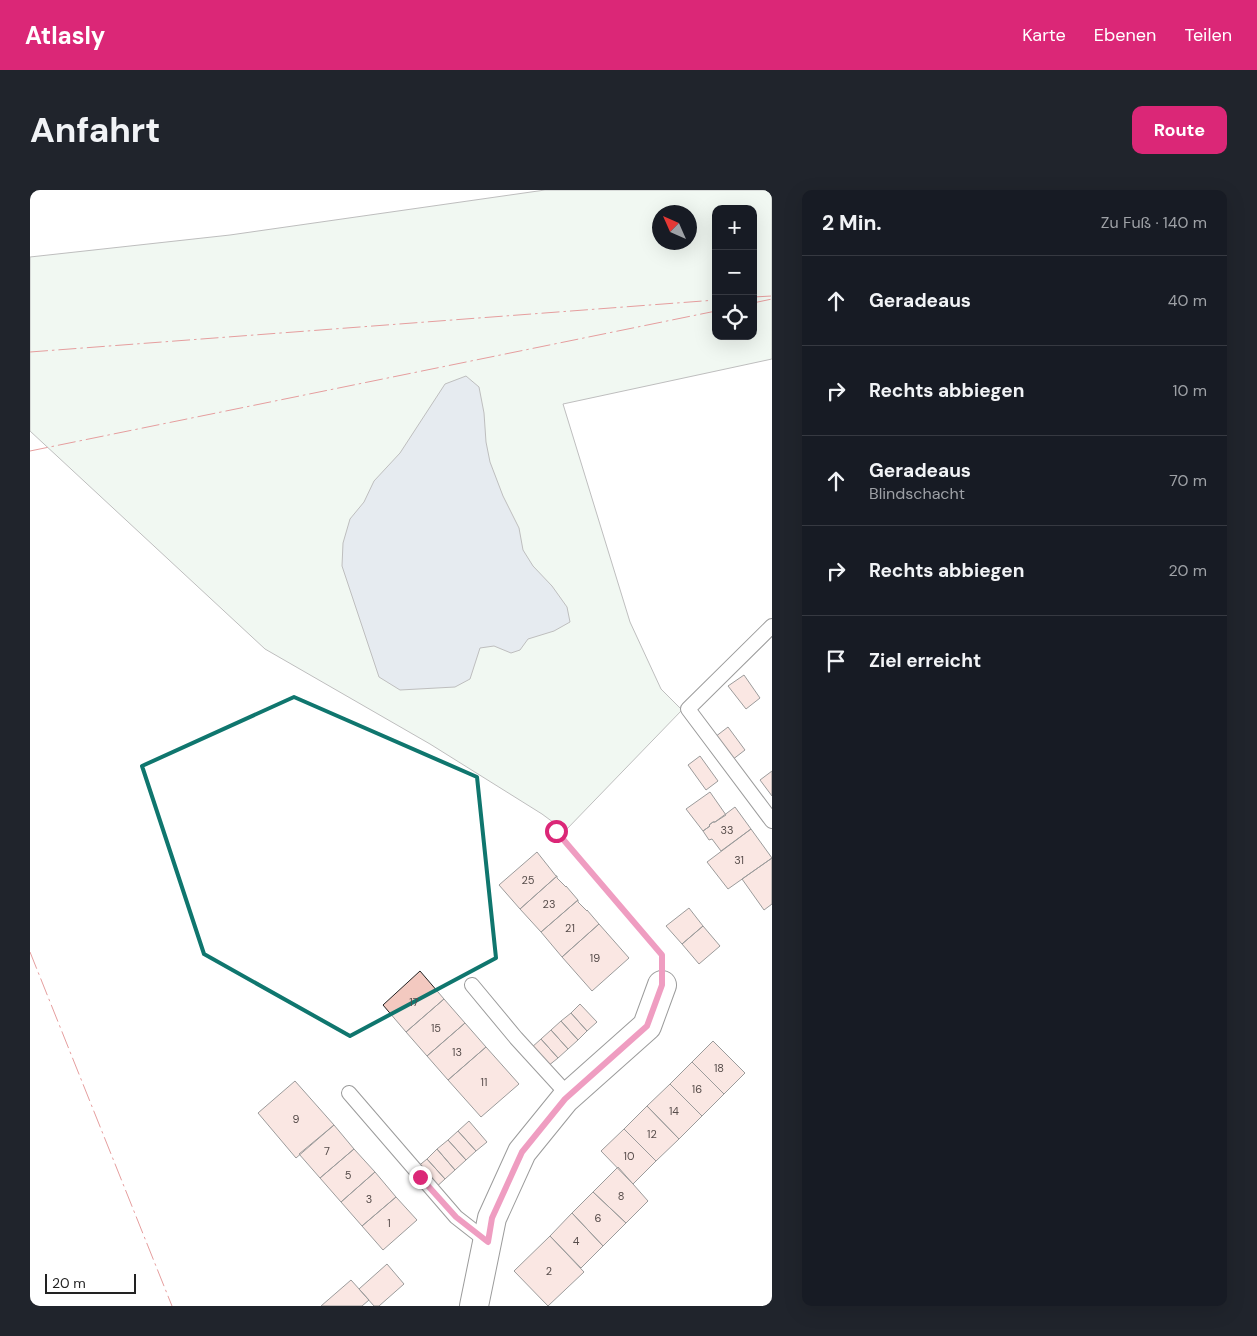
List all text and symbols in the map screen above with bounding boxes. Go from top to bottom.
text: Atlasly [25,20,105,51]
text: Karte [1022,23,1066,47]
text: Ebenen [1094,23,1156,47]
text: Teilen [1184,23,1232,47]
button: Route [1132,106,1227,154]
text: Anfahrt [30,107,160,153]
north arrow [652,205,697,250]
map controls [712,205,757,340]
button: + [712,205,757,250]
text: 2 Min. [822,209,882,237]
text: Zu Fuß · 140 m [1101,212,1207,233]
button: − [712,250,757,295]
icon: ahead [822,287,850,315]
text: Geradeaus [869,288,971,313]
text: 40 m [1168,290,1207,311]
button: locate [712,295,757,340]
icon: right [822,377,850,405]
text: Rechts abbiegen [869,378,1024,403]
text: 10 m [1173,380,1207,401]
text: Geradeaus [869,458,971,483]
icon: ahead [822,467,850,495]
text: 70 m [1169,470,1207,491]
text: Blindschacht [869,483,965,504]
icon: right [822,557,850,585]
text: Rechts abbiegen [869,558,1024,583]
text: 20 m [1168,560,1207,581]
icon: arrive [822,647,850,675]
text: Ziel erreicht [869,648,981,673]
route start [545,820,568,843]
house number: 33 [720,823,734,837]
house number: 31 [734,853,744,867]
house number: 25 [521,873,535,887]
house number: 23 [543,897,555,911]
house number: 21 [565,921,575,935]
house number: 19 [590,951,600,965]
house number: 17 [409,995,419,1009]
house number: 15 [431,1021,441,1035]
house number: 13 [452,1045,462,1059]
house number: 18 [714,1061,724,1075]
house number: 11 [481,1075,487,1089]
house number: 16 [692,1082,702,1096]
house number: 14 [669,1104,679,1118]
house number: 9 [293,1112,300,1126]
house number: 12 [647,1127,657,1141]
house number: 7 [324,1144,330,1158]
house number: 10 [624,1149,634,1163]
route end [409,1166,432,1189]
house number: 5 [345,1168,352,1182]
house number: 8 [618,1189,624,1203]
house number: 3 [366,1192,372,1206]
house number: 6 [595,1211,602,1225]
house number: 1 [387,1216,391,1230]
house number: 4 [573,1234,580,1248]
house number: 2 [546,1264,552,1278]
scale bar [45,1271,136,1294]
text: 20 m [52,1274,86,1292]

